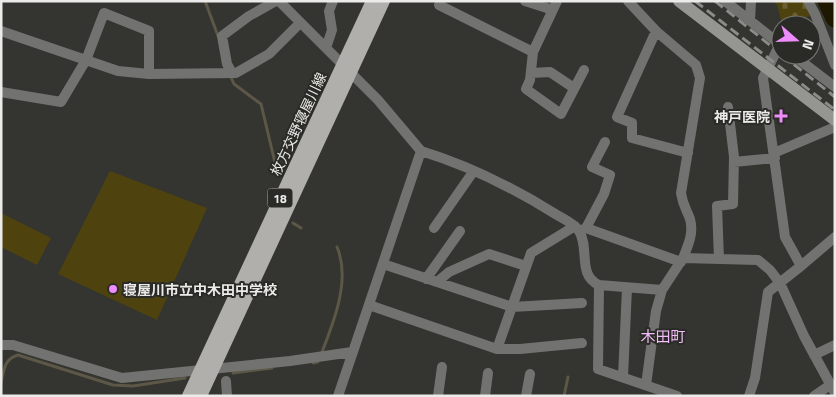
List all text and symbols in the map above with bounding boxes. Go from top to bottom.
north arrow [771,15,821,65]
text: N [797,36,820,53]
street label: 枚方交野寝屋川線 [265,69,331,179]
place label: 神戸医院 [714,106,770,127]
marker: 神戸医院 [774,109,788,123]
road number: 18 [268,188,292,208]
place label: 寝屋川市立中木田中学校 [123,279,277,300]
marker: 寝屋川市立中木田中学校 [107,283,119,295]
district label: 木田町 [640,325,686,348]

